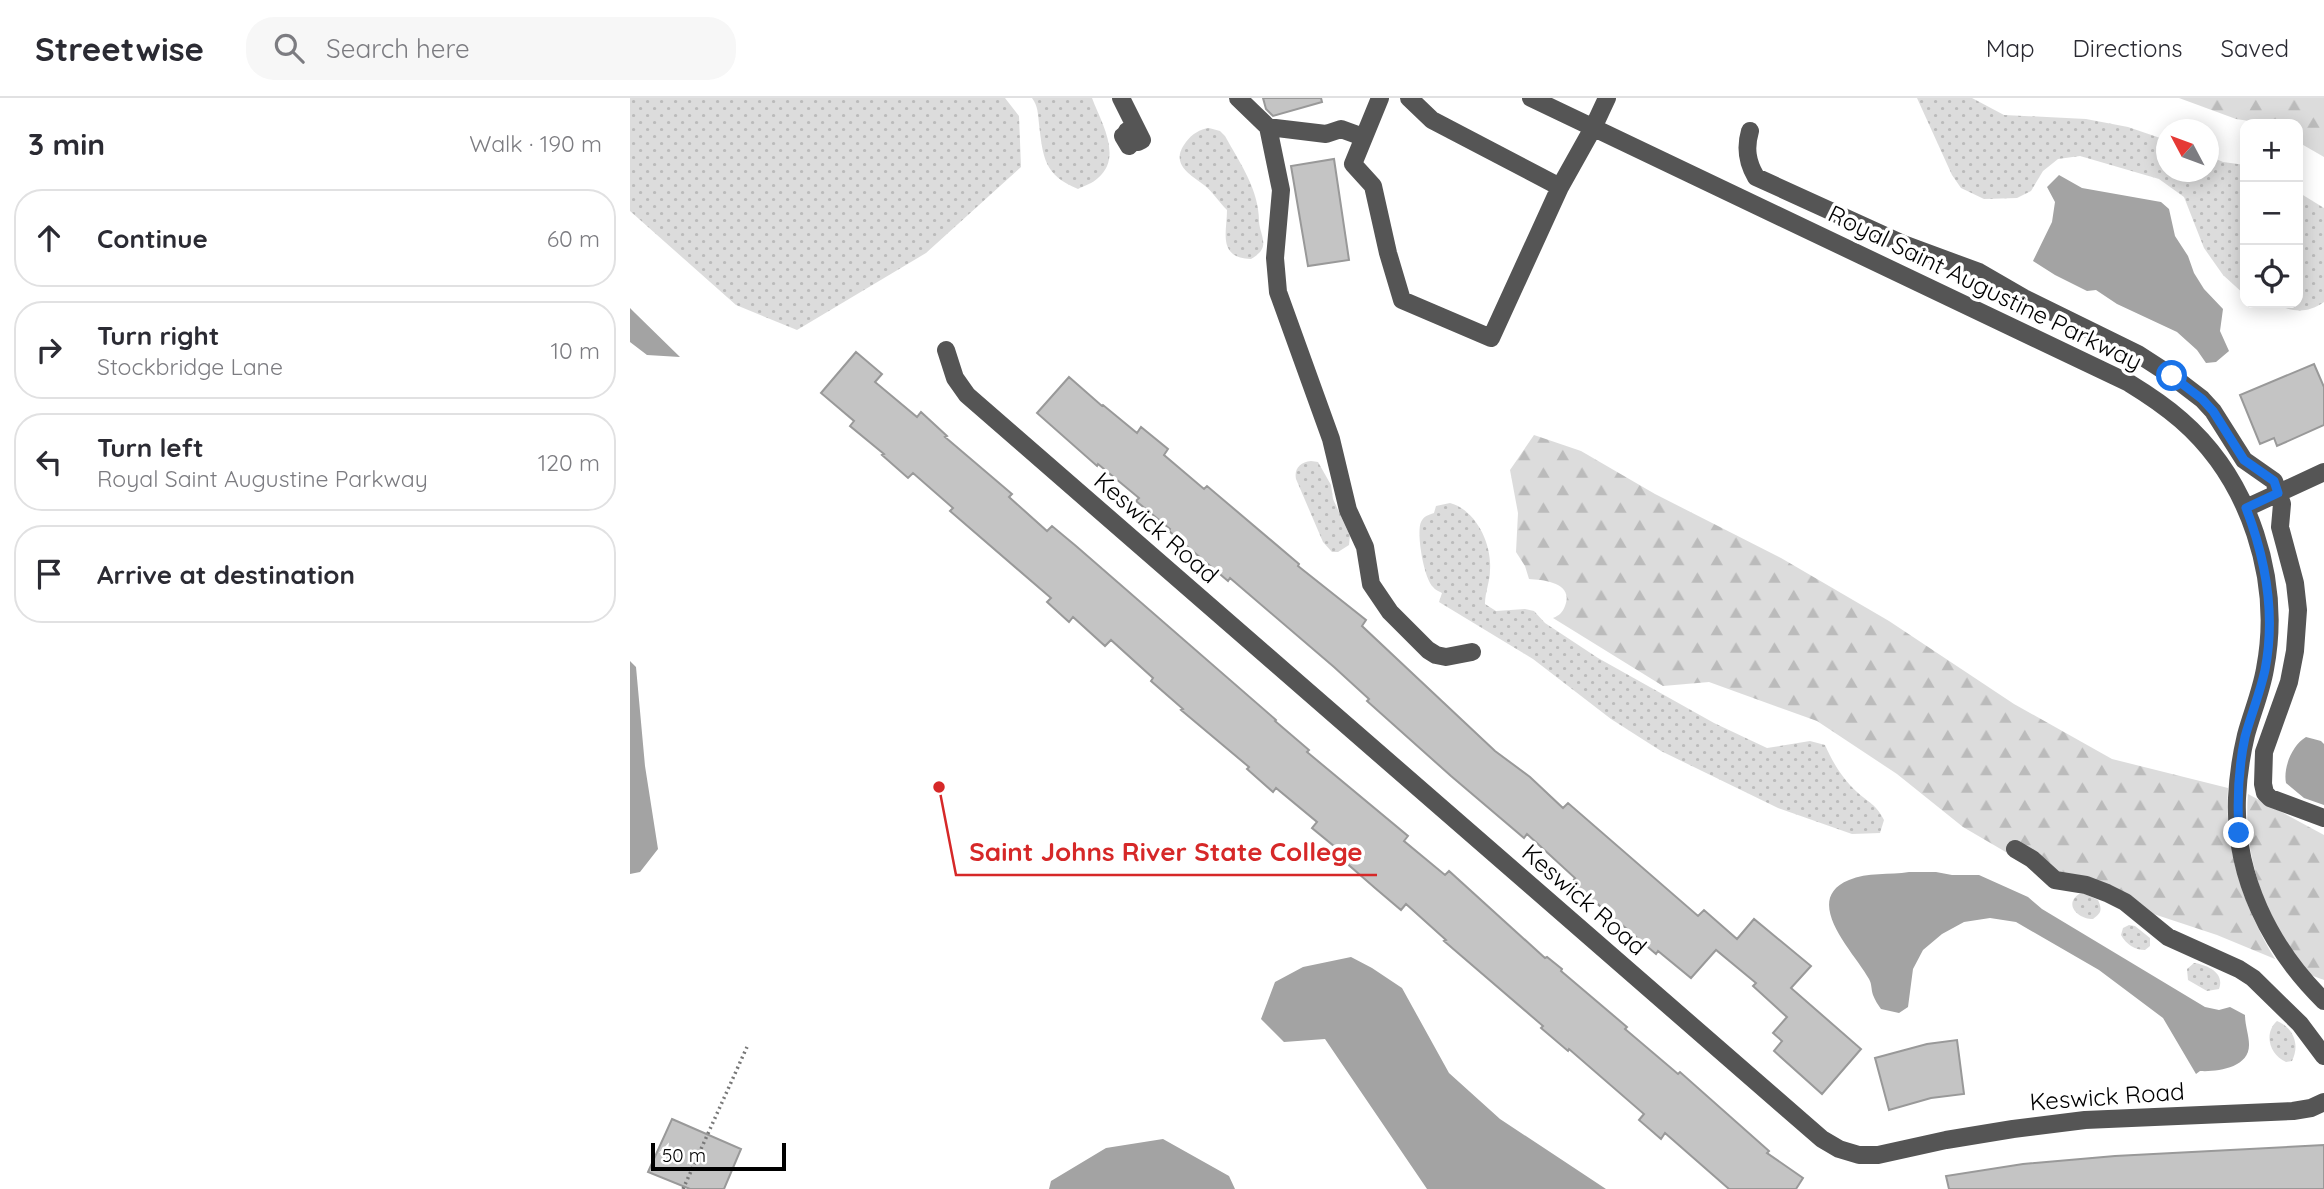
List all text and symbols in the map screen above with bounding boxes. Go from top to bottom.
search box [246,17,736,80]
text: Streetwise [35,28,204,69]
icon: search [270,29,308,67]
text: Search here [326,32,470,65]
text: Map [1986,33,2035,63]
text: Directions [2073,33,2183,63]
text: Saved [2221,33,2289,63]
north arrow [2156,119,2219,182]
map controls [2240,119,2303,308]
button: + [2240,119,2303,182]
text: 3 min [28,125,105,163]
text: Walk · 190 m [469,129,602,158]
button: − [2240,182,2303,245]
street label: Royal Saint Augustine Parkway [1824,198,2147,376]
icon: ahead [30,219,68,257]
text: Continue [97,222,208,255]
text: 60 m [547,224,600,253]
button: locate [2240,245,2303,308]
text: Turn right [97,319,219,352]
icon: right [30,331,68,369]
text: 10 m [551,336,600,365]
text: Stockbridge Lane [97,352,283,381]
route start [2156,360,2187,391]
text: Turn left [97,431,204,464]
icon: left [30,443,68,481]
text: 120 m [538,448,600,477]
text: Royal Saint Augustine Parkway [97,464,428,493]
street label: Keswick Road [1088,465,1225,589]
icon: arrive [30,555,68,593]
text: Arrive at destination [97,558,355,591]
route end [2223,817,2254,848]
callout: Saint Johns River State College [956,828,1377,875]
text: Saint Johns River State College [969,835,1363,868]
street label: Keswick Road [1516,837,1653,961]
street label: Keswick Road [2029,1076,2185,1116]
scale bar [651,1140,786,1172]
text: 50 m [662,1143,706,1167]

